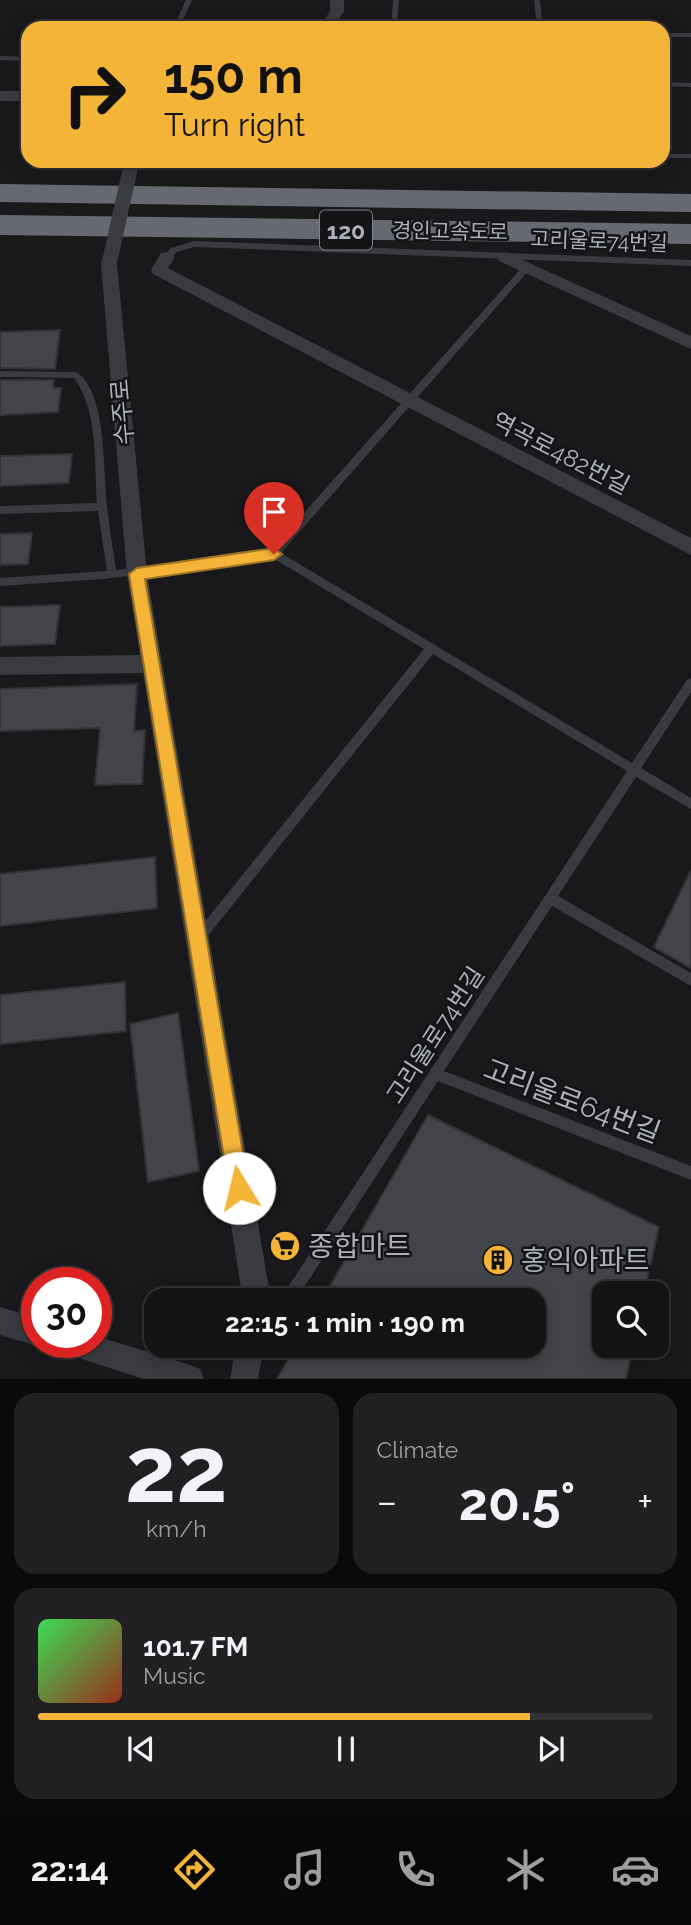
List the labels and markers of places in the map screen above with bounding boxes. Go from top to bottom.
pin [244,482,304,554]
supermarket icon: 종합마트 [268,1229,302,1263]
place label: 종합마트 [308,1230,411,1263]
building icon: 홍익아파트 [481,1243,515,1277]
place label: 홍익아파트 [521,1244,650,1277]

